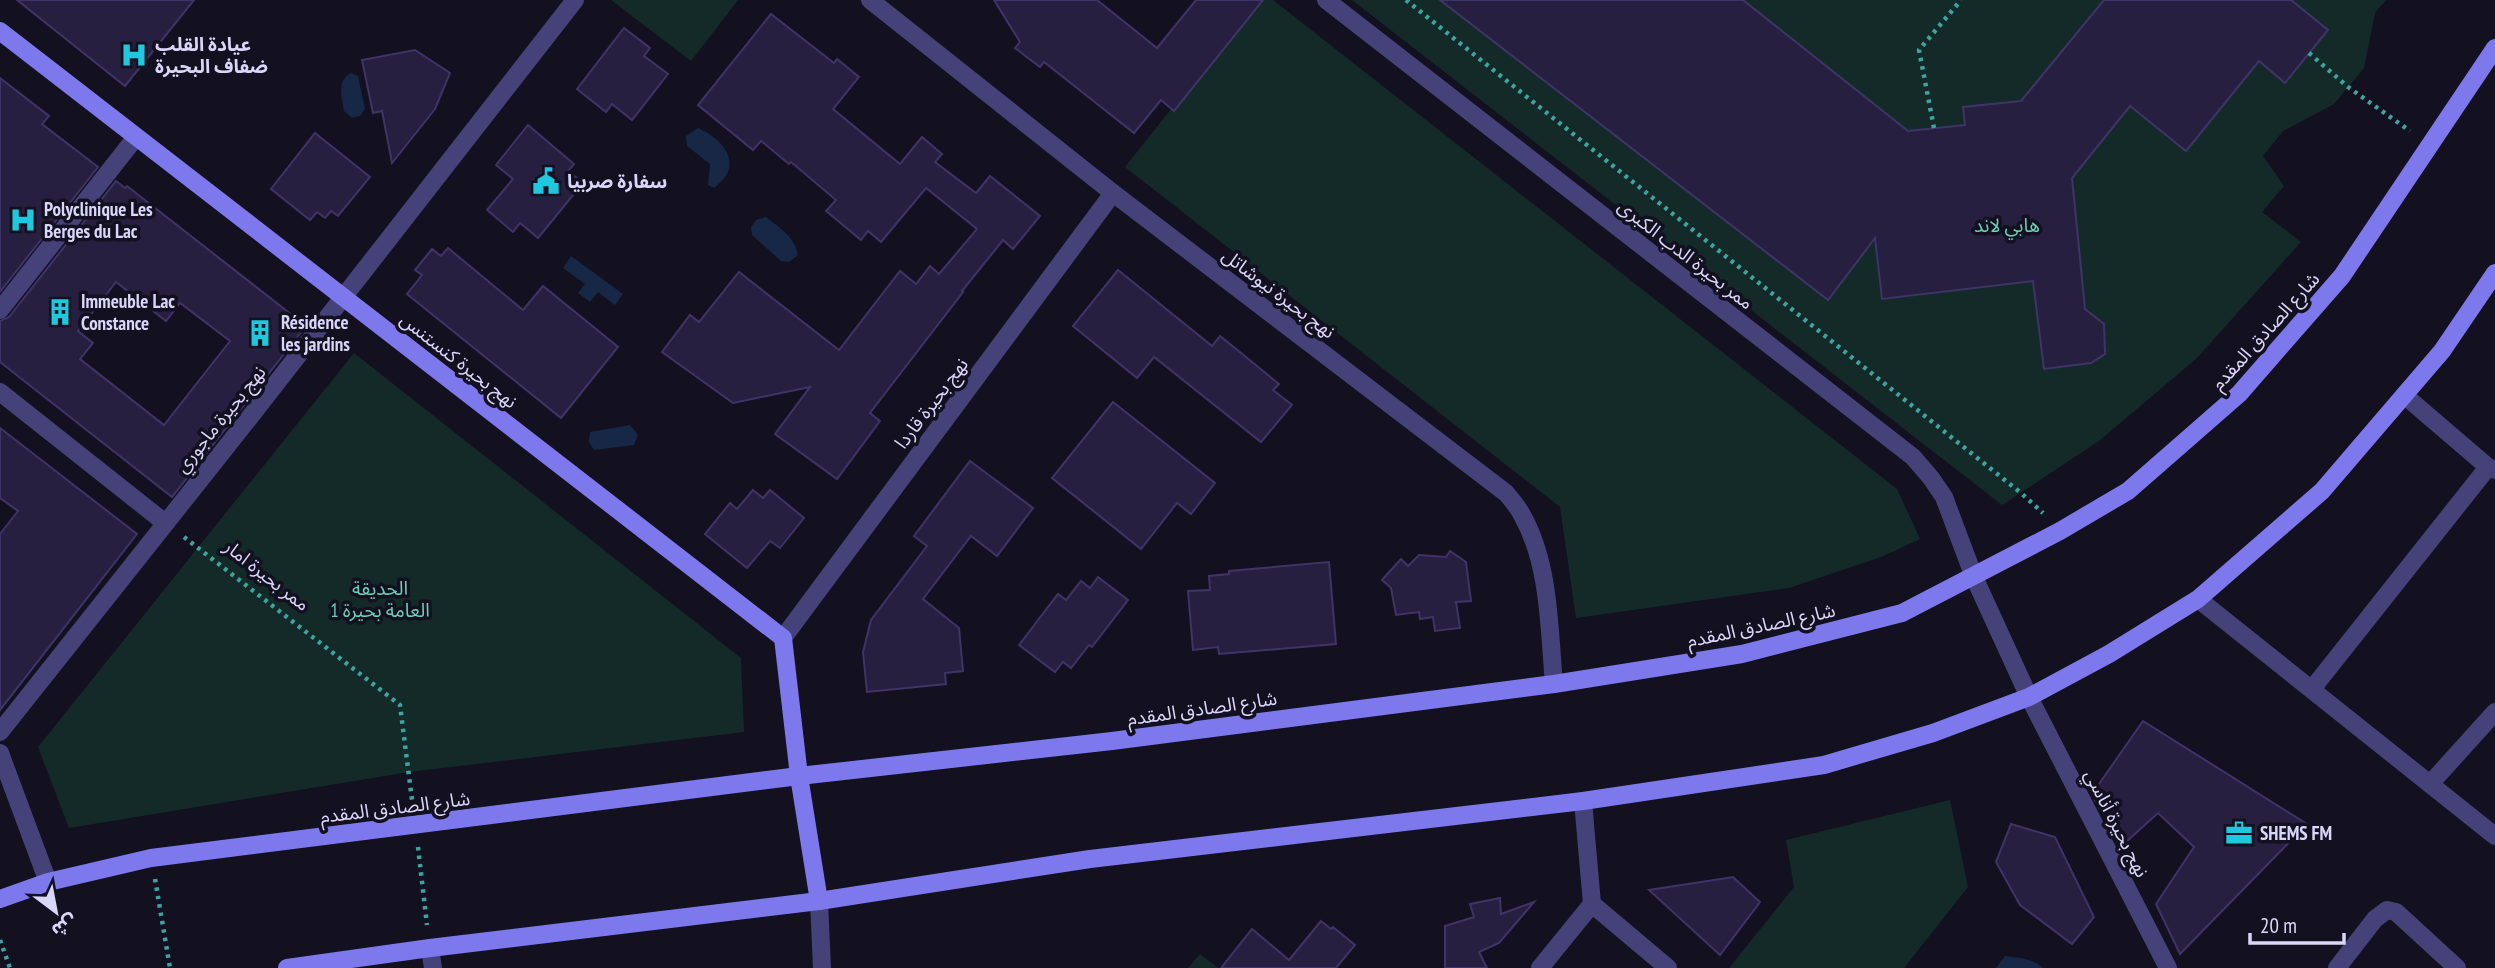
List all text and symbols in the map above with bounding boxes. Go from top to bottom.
place label: عيادة القلب ضفاف البحيرة [155,32,268,78]
hospital icon: عيادة القلب ضفاف البحيرة [119,40,149,70]
public building icon: سفارة صربيا [531,166,561,196]
place label: سفارة صربيا [567,169,667,193]
street label: ممر بحيرة الدب الكبرى [1613,194,1759,314]
place label: Polyclinique Les Berges du Lac [44,197,153,243]
hospital icon: Polyclinique Les Berges du Lac [8,205,38,235]
park label: هابي لاند [1974,213,2040,240]
street label: نهج بحيرة نيوشاتل [1216,243,1340,346]
street label: شارع الصادق المقدم [2206,267,2327,397]
place label: Immeuble Lac Constance [81,289,175,335]
building icon: Immeuble Lac Constance [45,297,75,327]
street label: نهج بحيرة كنستنس [394,307,522,416]
place label: Résidence les jardins [281,310,350,356]
building icon: Résidence les jardins [245,318,275,348]
street label: نهج بحيرة قاردا [889,353,975,455]
street label: نهج بحيرة ماجوري [169,361,273,480]
street label: ممر بحيرة امار [219,533,315,616]
park label: الحديقة العامة بحيرة 1 [330,576,430,622]
street label: شارع الصادق المقدم [1685,598,1838,655]
street label: شارع الصادق المقدم [1126,686,1279,733]
street label: نهج بحيرة أناسي [2077,765,2154,883]
street label: شارع الصادق المقدم [319,786,472,831]
office icon: SHEMS FM [2224,818,2254,848]
place label: SHEMS FM [2260,821,2332,845]
north arrow [21,877,91,947]
scale bar [2250,902,2344,946]
text: ش [48,909,82,943]
text: 20 m [2260,912,2297,939]

